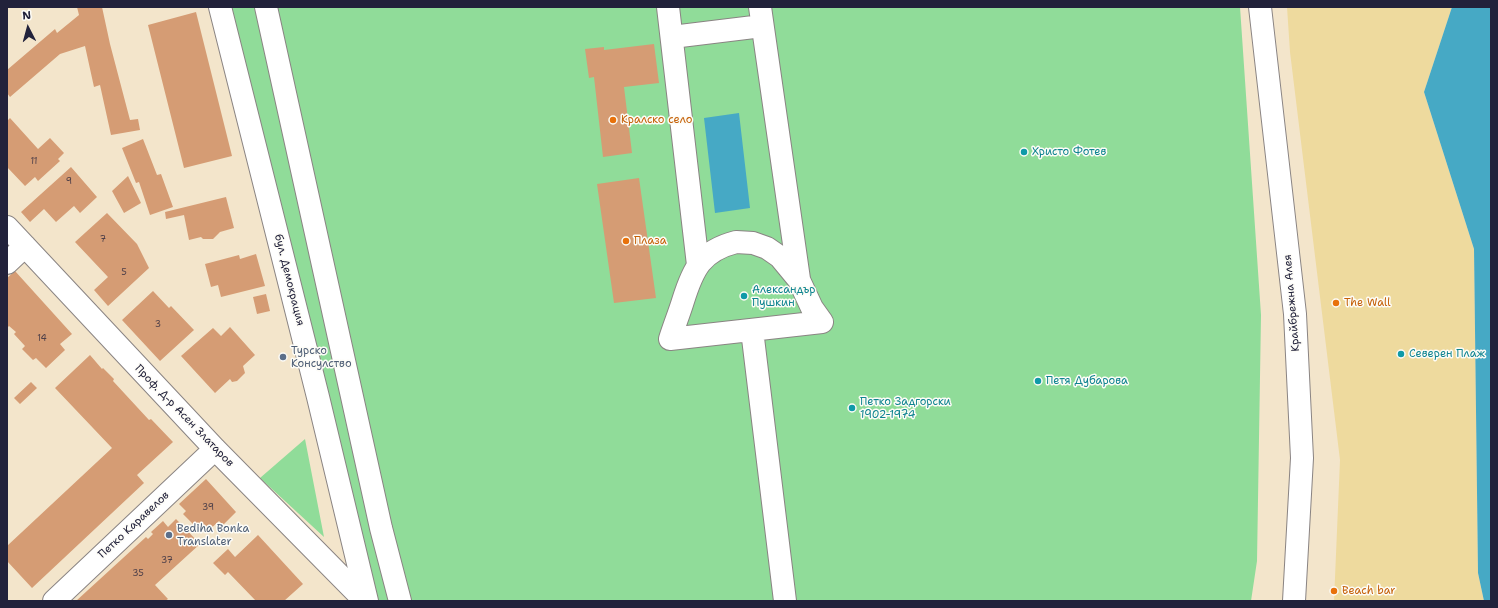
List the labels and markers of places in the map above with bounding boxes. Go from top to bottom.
place label: Кралско село [621,113,692,127]
marker: Кралско село [608,115,618,125]
place label: Христо Фотев [1032,145,1106,159]
marker: Христо Фотев [1019,147,1029,157]
place label: Плаза [634,234,667,248]
marker: Плаза [621,236,631,246]
place label: Александър Пушкин [752,283,815,309]
marker: Александър Пушкин [739,291,749,301]
place label: The Wall [1344,296,1391,310]
marker: The Wall [1331,298,1341,308]
place label: Турско Консулство [291,344,352,370]
place label: Северен Плаж [1409,347,1485,361]
marker: Северен Плаж [1396,349,1406,359]
marker: Турско Консулство [278,352,288,362]
place label: Петя Дубарова [1046,374,1128,388]
marker: Петя Дубарова [1033,376,1043,386]
place label: Петко Задгорски 1902-1974 [860,395,951,421]
marker: Петко Задгорски 1902-1974 [847,403,857,413]
place label: Bediha Bonka Translater [177,522,249,548]
marker: Bediha Bonka Translater [164,530,174,540]
place label: Beach bar [1342,584,1396,598]
marker: Beach bar [1329,586,1339,596]

